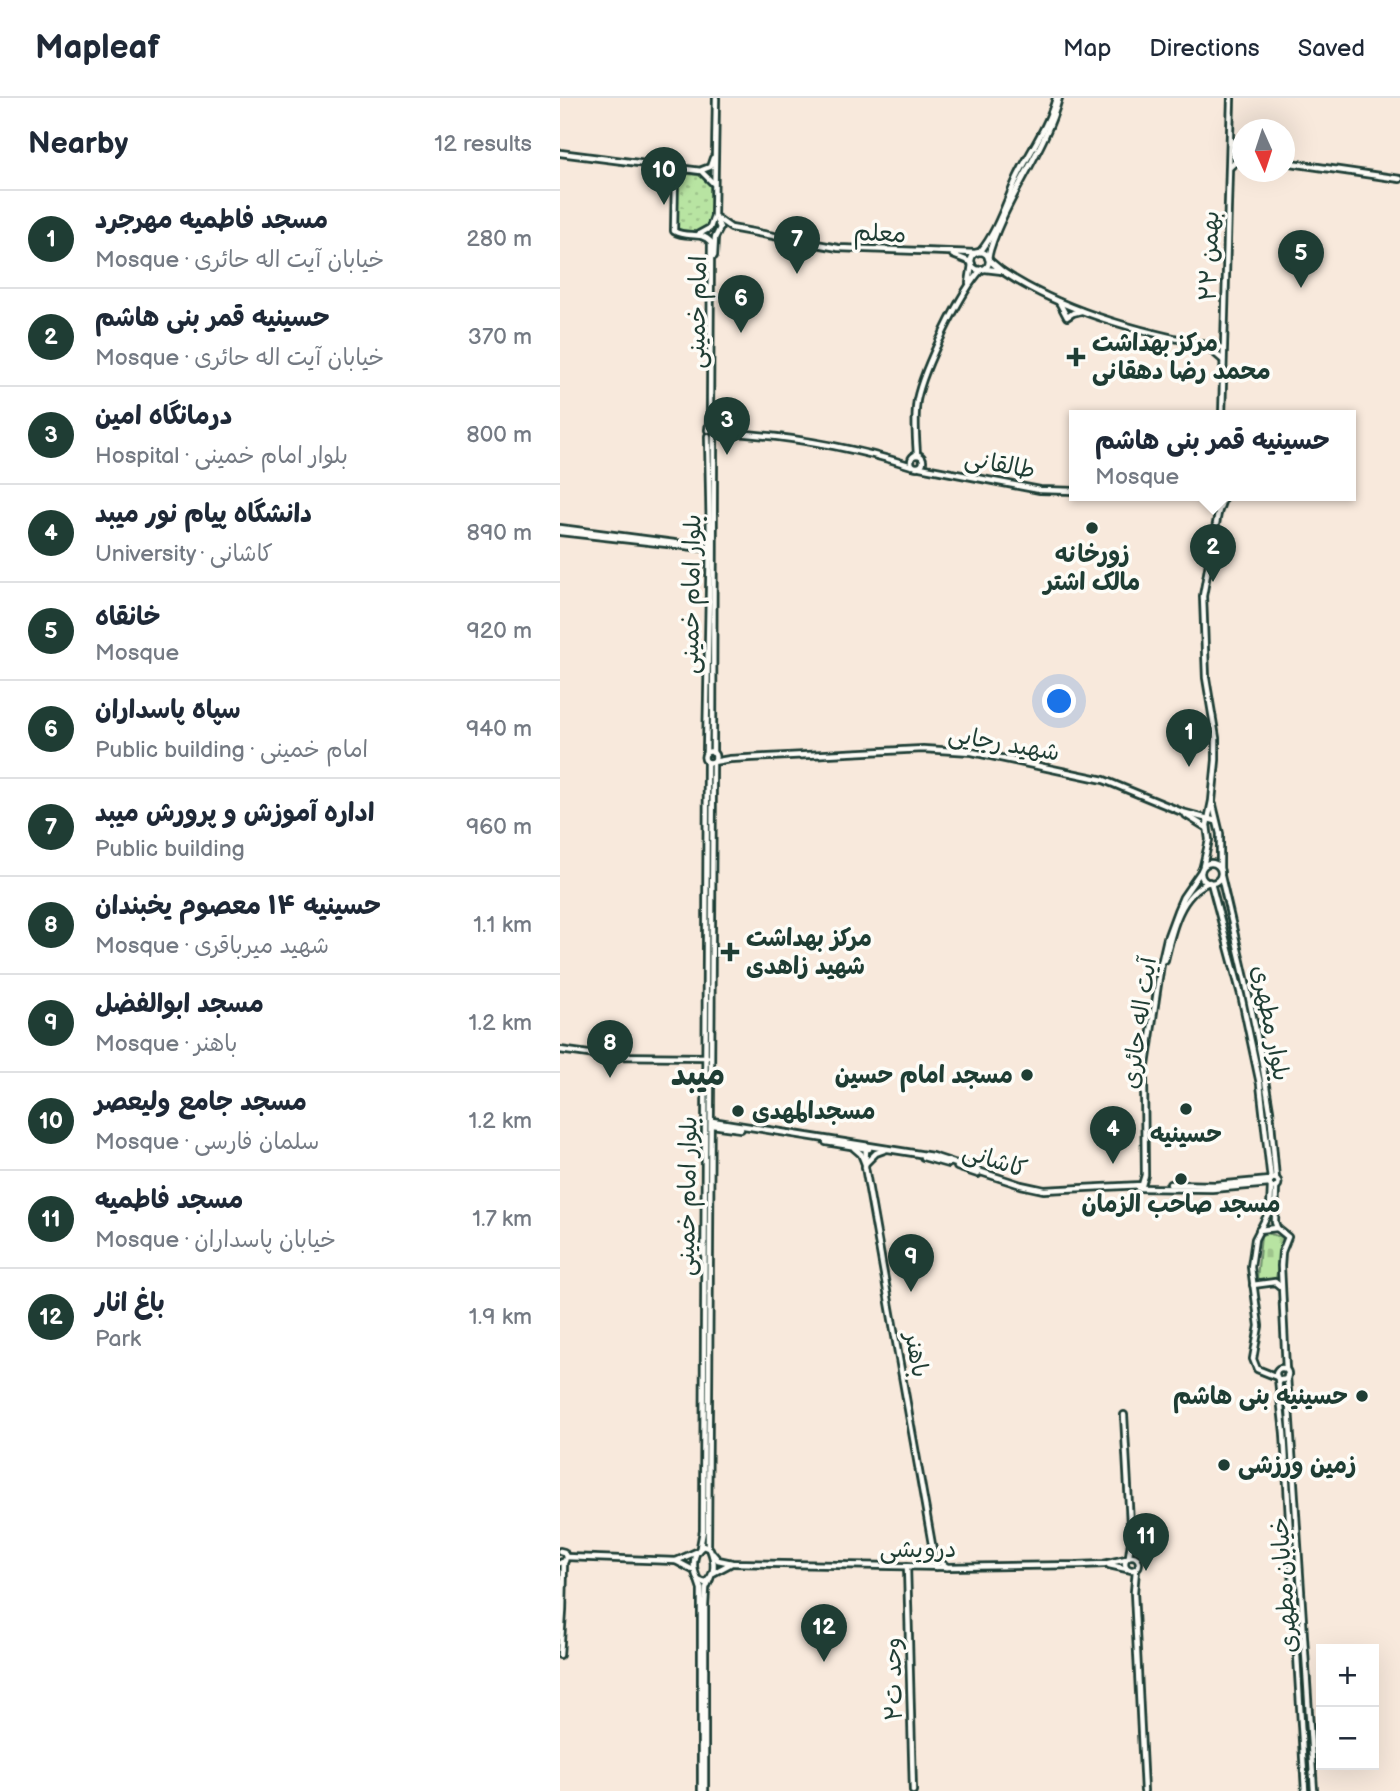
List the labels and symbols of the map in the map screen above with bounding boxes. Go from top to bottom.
north arrow [1232,119,1295,182]
pin: 10 [641,147,687,205]
street label: ۲۲ بهمن [1193,210,1226,302]
pin: 7 [774,216,820,274]
street label: معلم [853,218,907,252]
pin: 5 [1278,230,1324,288]
street label: امام خمینی [682,255,716,369]
pin: 6 [718,275,764,333]
place label: مرکز بهداشت محمد رضا دهقانی [1092,329,1271,386]
marker: مرکز بهداشت محمد رضا دهقانی [1066,347,1086,367]
pin: 3 [704,397,750,455]
street label: طالقانی [962,443,1038,486]
street label: بلوار امام خمینی [676,514,710,674]
marker: زورخانه مالک اشتر [1084,520,1100,536]
pin: 2 [1190,524,1236,582]
place label: زورخانه مالک اشتر [1042,540,1140,597]
your location [1042,684,1076,718]
pin: 1 [1166,709,1212,767]
street label: شهید رجایی [946,719,1062,768]
place label: مرکز بهداشت شهید زاهدی [746,924,872,981]
marker: مرکز بهداشت شهید زاهدی [720,942,740,962]
street label: آیت اله حائری [1116,954,1163,1091]
street label: بلوار مطهری [1245,963,1296,1083]
pin: 8 [587,1020,633,1078]
district label: میبد [671,1056,725,1095]
place label: مسجد امام حسین [835,1061,1013,1093]
marker: مسجد امام حسین [1019,1067,1035,1083]
place label: مسجدالمهدی [752,1097,876,1126]
marker: حسینیه [1178,1101,1194,1117]
marker: مسجدالمهدی [730,1103,746,1119]
pin: 4 [1090,1106,1136,1164]
street label: بلوار امام خمینی [672,1116,706,1276]
place label: حسینیه [1150,1120,1222,1149]
street label: کاشانی [959,1137,1031,1184]
marker: مسجد صاحب الزمان [1173,1171,1189,1187]
place label: مسجد صاحب الزمان [1081,1190,1281,1219]
pin: 9 [888,1234,934,1292]
street label: باهنر [898,1328,935,1380]
place label: حسینیه بنی هاشم [1173,1382,1348,1414]
marker: حسینیه بنی هاشم [1354,1388,1370,1404]
place label: زمین ورزشی [1238,1451,1356,1480]
marker: زمین ورزشی [1216,1457,1232,1473]
pin: 11 [1123,1513,1169,1571]
street label: خیابان مطهری [1265,1516,1304,1654]
street label: درویشی [880,1535,956,1564]
pin: 12 [801,1604,847,1662]
street label: وحد ت۲ [878,1637,909,1721]

